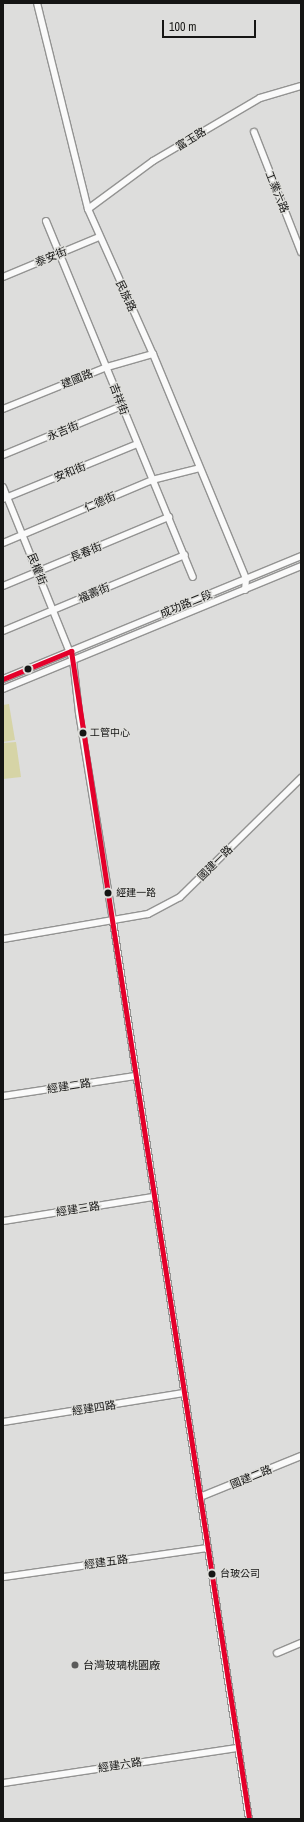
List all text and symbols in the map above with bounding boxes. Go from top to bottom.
scale bar [164,12,258,38]
text: 100 m [169,19,196,35]
street label: 富玉路 [173,125,209,153]
street label: 工業六路 [263,169,291,215]
street label: 泰安街 [33,245,69,269]
street label: 民族路 [113,278,139,314]
street label: 建國路 [59,367,95,391]
street label: 吉祥街 [107,381,131,417]
street label: 永吉街 [45,419,81,443]
street label: 安和街 [52,460,88,484]
street label: 仁德街 [82,489,118,515]
street label: 長春街 [68,540,104,564]
street label: 民權街 [25,551,49,587]
street label: 福壽街 [76,580,112,606]
street label: 成功路二段 [158,588,214,620]
unlabelled marker [23,664,33,674]
place label: 工管中心 [90,727,130,739]
marker: 工管中心 [78,728,88,738]
street label: 國建一路 [195,843,235,883]
place label: 經建一路 [116,887,156,899]
marker: 經建一路 [103,888,113,898]
street label: 經建二路 [46,1076,92,1096]
street label: 經建三路 [55,1199,101,1219]
street label: 經建四路 [71,1398,117,1418]
street label: 國建二路 [228,1463,274,1491]
street label: 經建五路 [83,1552,129,1572]
place label: 台玻公司 [220,1568,260,1580]
marker: 台玻公司 [207,1569,217,1579]
place label: 台灣玻璃桃園廠 [83,1658,160,1672]
marker: 台灣玻璃桃園廠 [70,1660,80,1670]
street label: 經建六路 [97,1755,143,1775]

